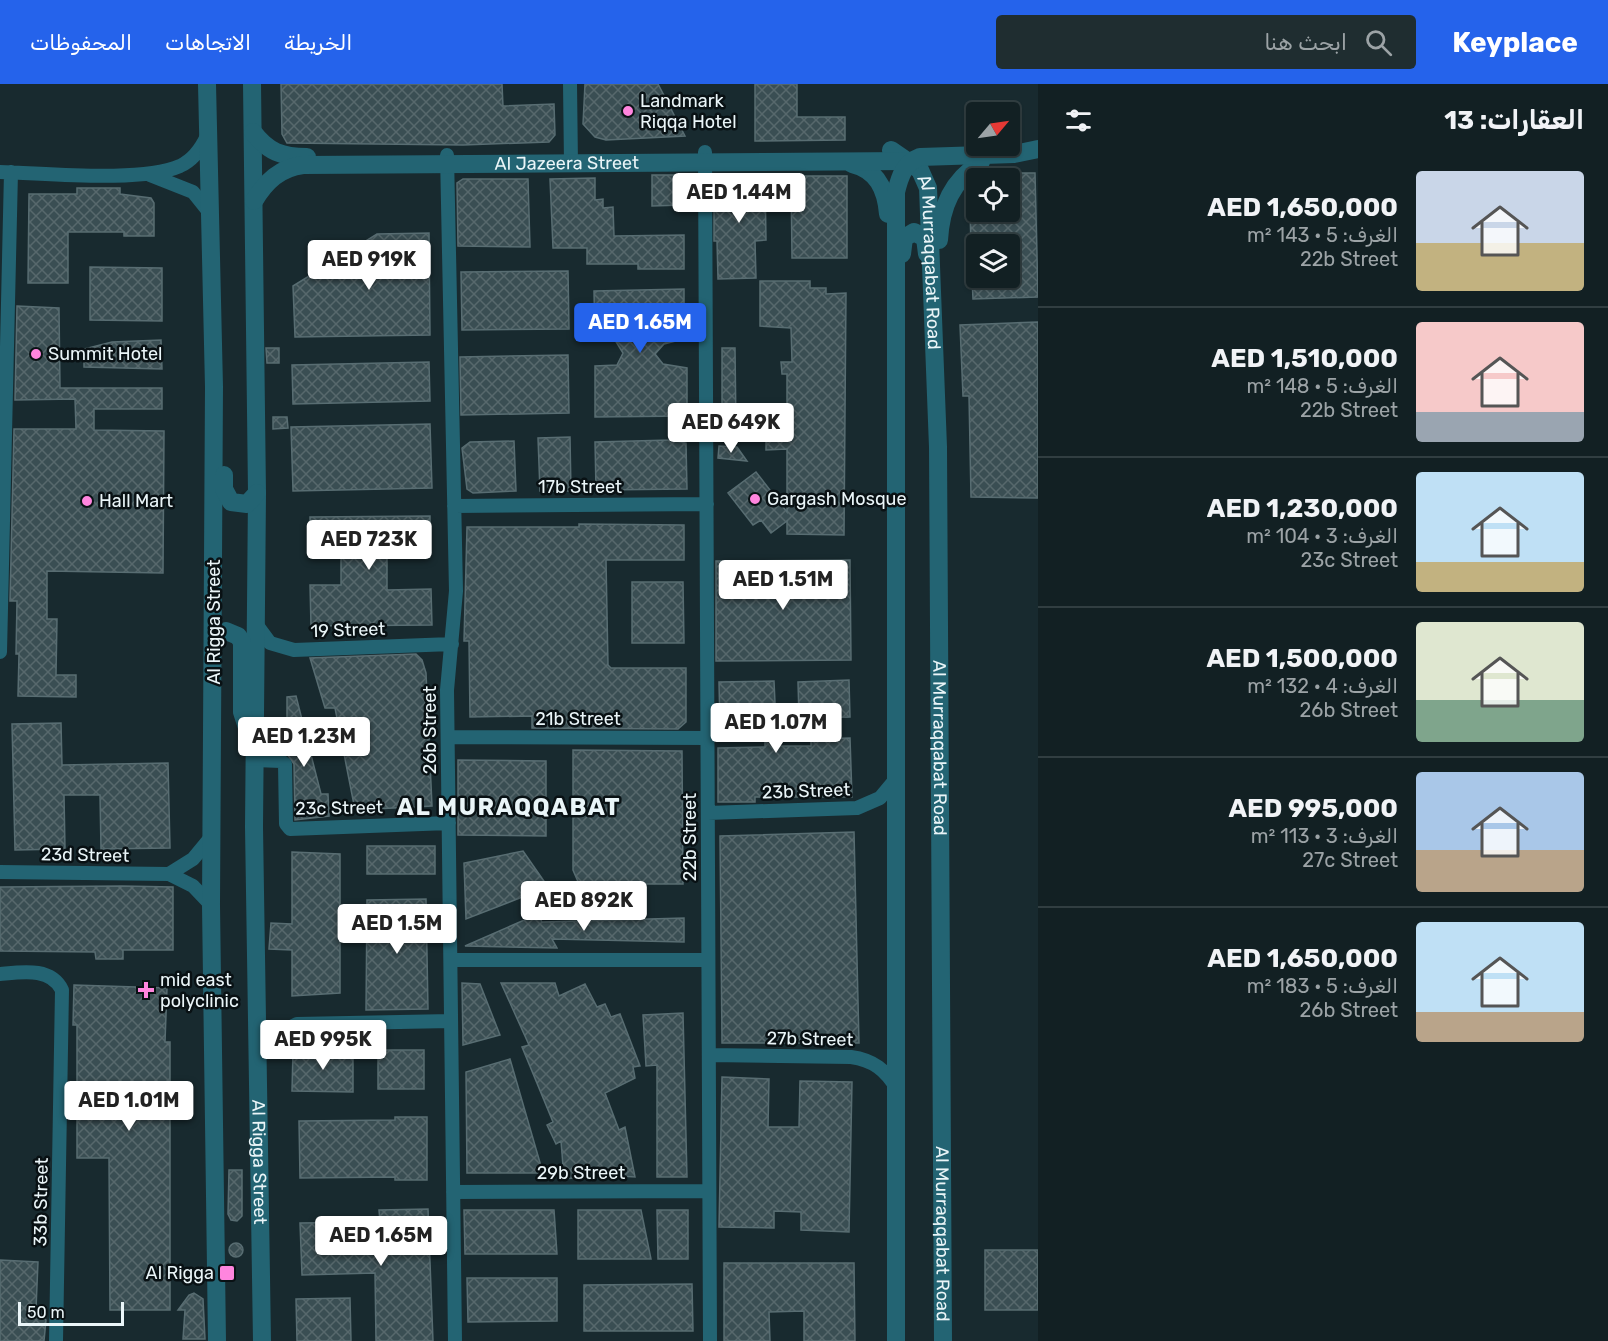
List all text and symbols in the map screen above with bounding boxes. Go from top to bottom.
search box [996,15,1416,69]
icon: search [1362,26,1395,59]
text: Keyplace [1452,26,1578,59]
text: ابحث هنا [1264,29,1347,56]
text: المحفوظات [30,30,132,55]
text: الاتجاهات [165,30,251,55]
text: الخريطة [284,30,352,55]
place label: Landmark Riqqa Hotel [640,90,737,133]
north arrow [966,102,1020,156]
map controls [966,102,1020,288]
marker: Landmark Riqqa Hotel [621,104,635,118]
icon: filters [1062,104,1095,137]
text: العقارات: 13 [1444,105,1584,136]
street label: Al Jazeera Street [494,152,639,175]
button: locate [966,168,1020,222]
street label: Al Murraqqabat Road [912,171,945,350]
pin: AED 1.44M [670,173,808,224]
text: AED 1.44M [686,180,792,204]
text: AED 1,650,000 [1207,192,1398,223]
icon: home [1464,195,1536,267]
text: الغرف: 5 · 143 m² [1247,223,1398,247]
button: layers [966,234,1020,288]
pin: AED 919K [307,240,431,291]
text: AED 919K [322,247,416,271]
text: 22b Street [1300,247,1398,271]
pin: AED 1.65M [571,303,709,354]
text: AED 1.65M [588,310,692,334]
place label: Summit Hotel [48,343,162,365]
text: AED 1,510,000 [1211,343,1398,374]
icon: home [1464,346,1536,418]
marker: Summit Hotel [29,347,43,361]
text: الغرف: 5 · 148 m² [1246,374,1398,398]
text: 22b Street [1300,398,1398,422]
pin: AED 649K [669,403,793,454]
text: AED 649K [682,410,780,434]
street label: 17b Street [538,476,622,498]
place label: Gargash Mosque [767,488,907,510]
place label: Hall Mart [99,490,173,512]
marker: Gargash Mosque [748,492,762,506]
text: AED 1,230,000 [1207,493,1398,524]
marker: Hall Mart [80,494,94,508]
icon: home [1464,496,1536,568]
pin: AED 723K [307,520,431,571]
text: الغرف: 3 · 104 m² [1246,524,1398,548]
text: AED 723K [321,527,417,551]
text: 23c Street [1300,548,1398,572]
street label: Al Rigga Street [203,560,225,684]
pin: AED 1.51M [714,560,852,611]
text: AED 1.51M [733,567,833,591]
street label: 19 Street [310,618,386,642]
text: AED 1,500,000 [1206,643,1398,674]
icon: home [1464,646,1536,718]
street label: Al Murraqqabat Road [928,660,951,836]
text: الغرف: 4 · 132 m² [1247,674,1398,698]
street label: 26b Street [419,686,441,774]
text: 26b Street [1300,698,1398,722]
pin: AED 1.07M [707,703,845,754]
street label: 21b Street [535,708,621,730]
text: AED 1.07M [725,710,827,734]
pin: AED 1.23M [235,717,373,768]
text: AED 1.23M [252,724,356,748]
street label: 23b Street [761,778,851,804]
district label: AL MURAQQABAT [397,793,621,821]
street label: 22b Street [679,793,701,881]
text: AED 995,000 [1229,793,1398,824]
street label: 23c Street [295,796,383,820]
icon: home [1464,796,1536,868]
text: الغرف: 3 · 113 m² [1251,824,1398,848]
street label: 23d Street [41,843,129,867]
text: 27c Street [1302,848,1398,872]
pin: AED 892K [522,881,646,932]
text: AED 892K [535,888,633,912]
pin: AED 1.5M [335,904,459,955]
text: AED 1.5M [352,911,442,935]
text: AED 1,650,000 [1207,943,1398,974]
icon: home [1464,946,1536,1018]
place label: mid east polyclinic [160,969,239,1012]
text: الغرف: 5 · 183 m² [1247,974,1398,998]
marker: mid east polyclinic [137,981,155,999]
text: 26b Street [1300,998,1398,1022]
pin: AED 995K [261,1020,385,1071]
text: AED 995K [274,1027,372,1051]
street label: 27b Street [766,1027,854,1051]
pin: AED 1.01M [60,1081,198,1132]
text: AED 1.01M [78,1088,180,1112]
street label: Al Rigga Street [247,1099,271,1225]
street label: Al Murraqqabat Road [931,1146,954,1322]
street label: 33b Street [29,1157,53,1247]
street label: 29b Street [537,1162,625,1184]
pin: AED 1.65M [312,1216,450,1267]
text: AED 1.65M [329,1223,433,1247]
place label: Al Rigga [146,1262,214,1284]
marker: Al Rigga [218,1264,236,1282]
scale bar [18,1299,124,1326]
text: 50 m [27,1303,65,1322]

